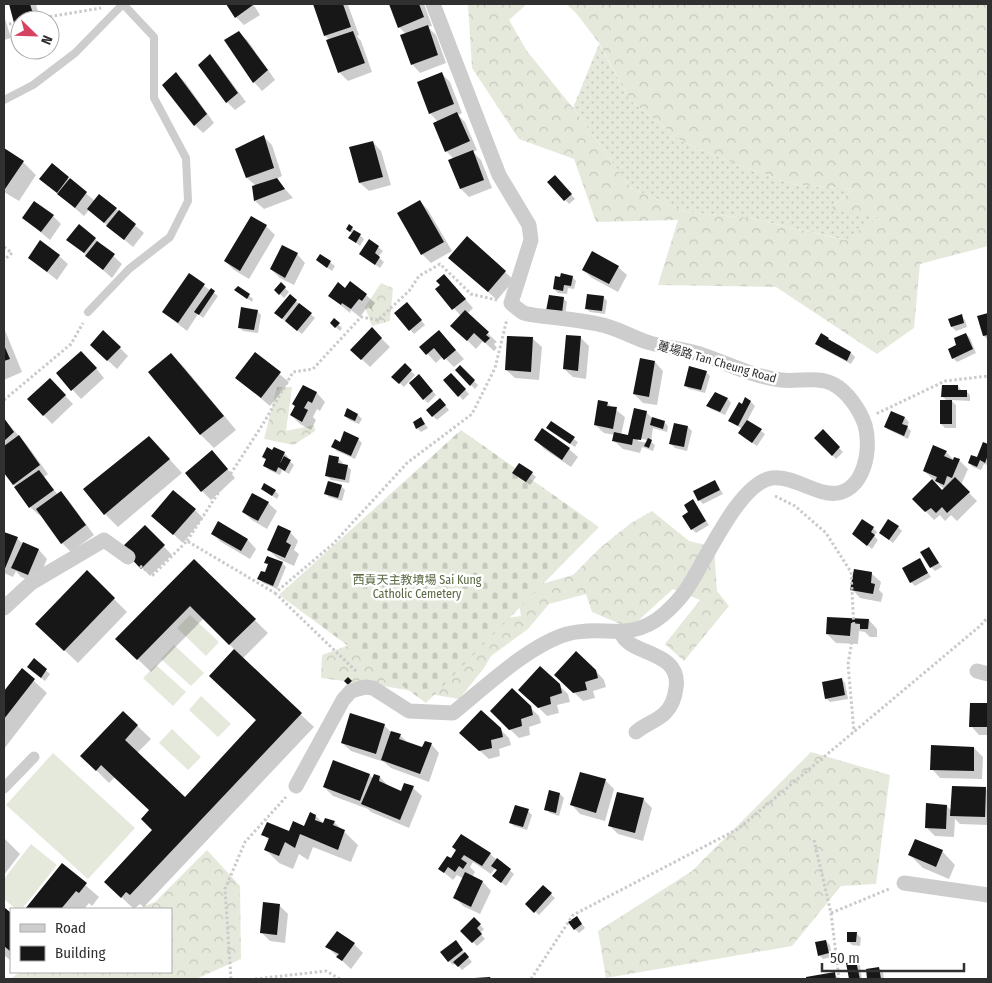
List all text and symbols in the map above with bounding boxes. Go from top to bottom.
north arrow [10,10,60,60]
text: N [37,33,56,47]
street label: 躉場路 Tan Cheung Road [656,338,778,386]
park label: 西貢天主教墳場 Sai Kung Catholic Cemetery [353,573,482,601]
legend [10,908,172,973]
text: Road [55,919,86,937]
scale bar [822,940,964,972]
text: Building [55,944,106,962]
text: 50 m [830,949,860,967]

